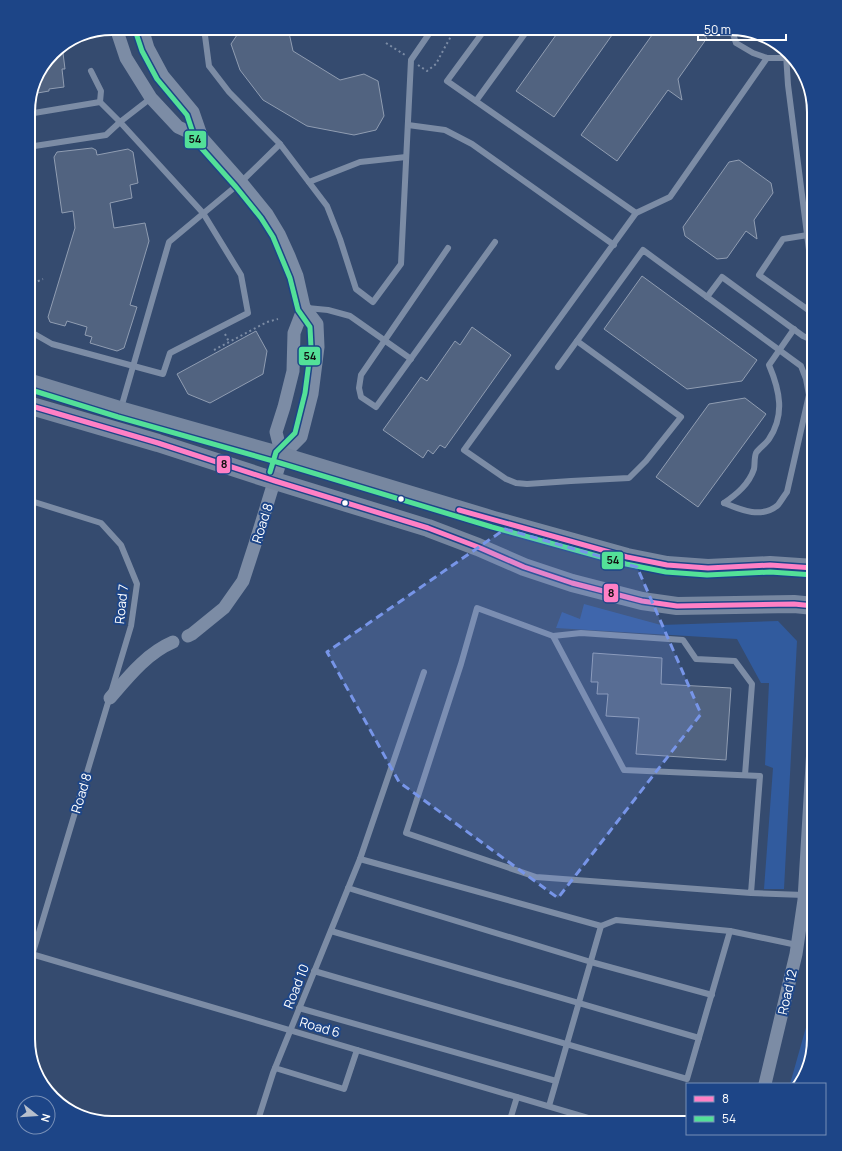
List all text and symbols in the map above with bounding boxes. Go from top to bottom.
scale bar [698,16,786,42]
text: 50 m [704,21,731,38]
line badge: 54 [184,130,207,149]
text: 54 [188,131,202,146]
line badge: 54 [298,346,321,366]
text: 54 [303,348,317,363]
line badge: 8 [216,455,231,474]
text: 8 [221,456,228,471]
unlabelled marker [396,494,406,504]
unlabelled marker [340,498,350,508]
street label: Road 8 [247,501,277,545]
line badge: 54 [601,551,624,570]
text: 54 [606,552,620,567]
street label: Road 7 [110,583,132,625]
line badge: 8 [603,583,619,603]
text: 8 [608,585,615,600]
street label: Road 8 [66,771,96,815]
street label: Road 10 [279,961,313,1011]
street label: Road 12 [773,968,801,1016]
street label: Road 6 [298,1013,342,1041]
legend [686,1083,826,1135]
text: 8 [722,1090,729,1107]
north arrow [16,1095,56,1135]
text: 54 [722,1110,736,1127]
text: N [38,1112,54,1124]

